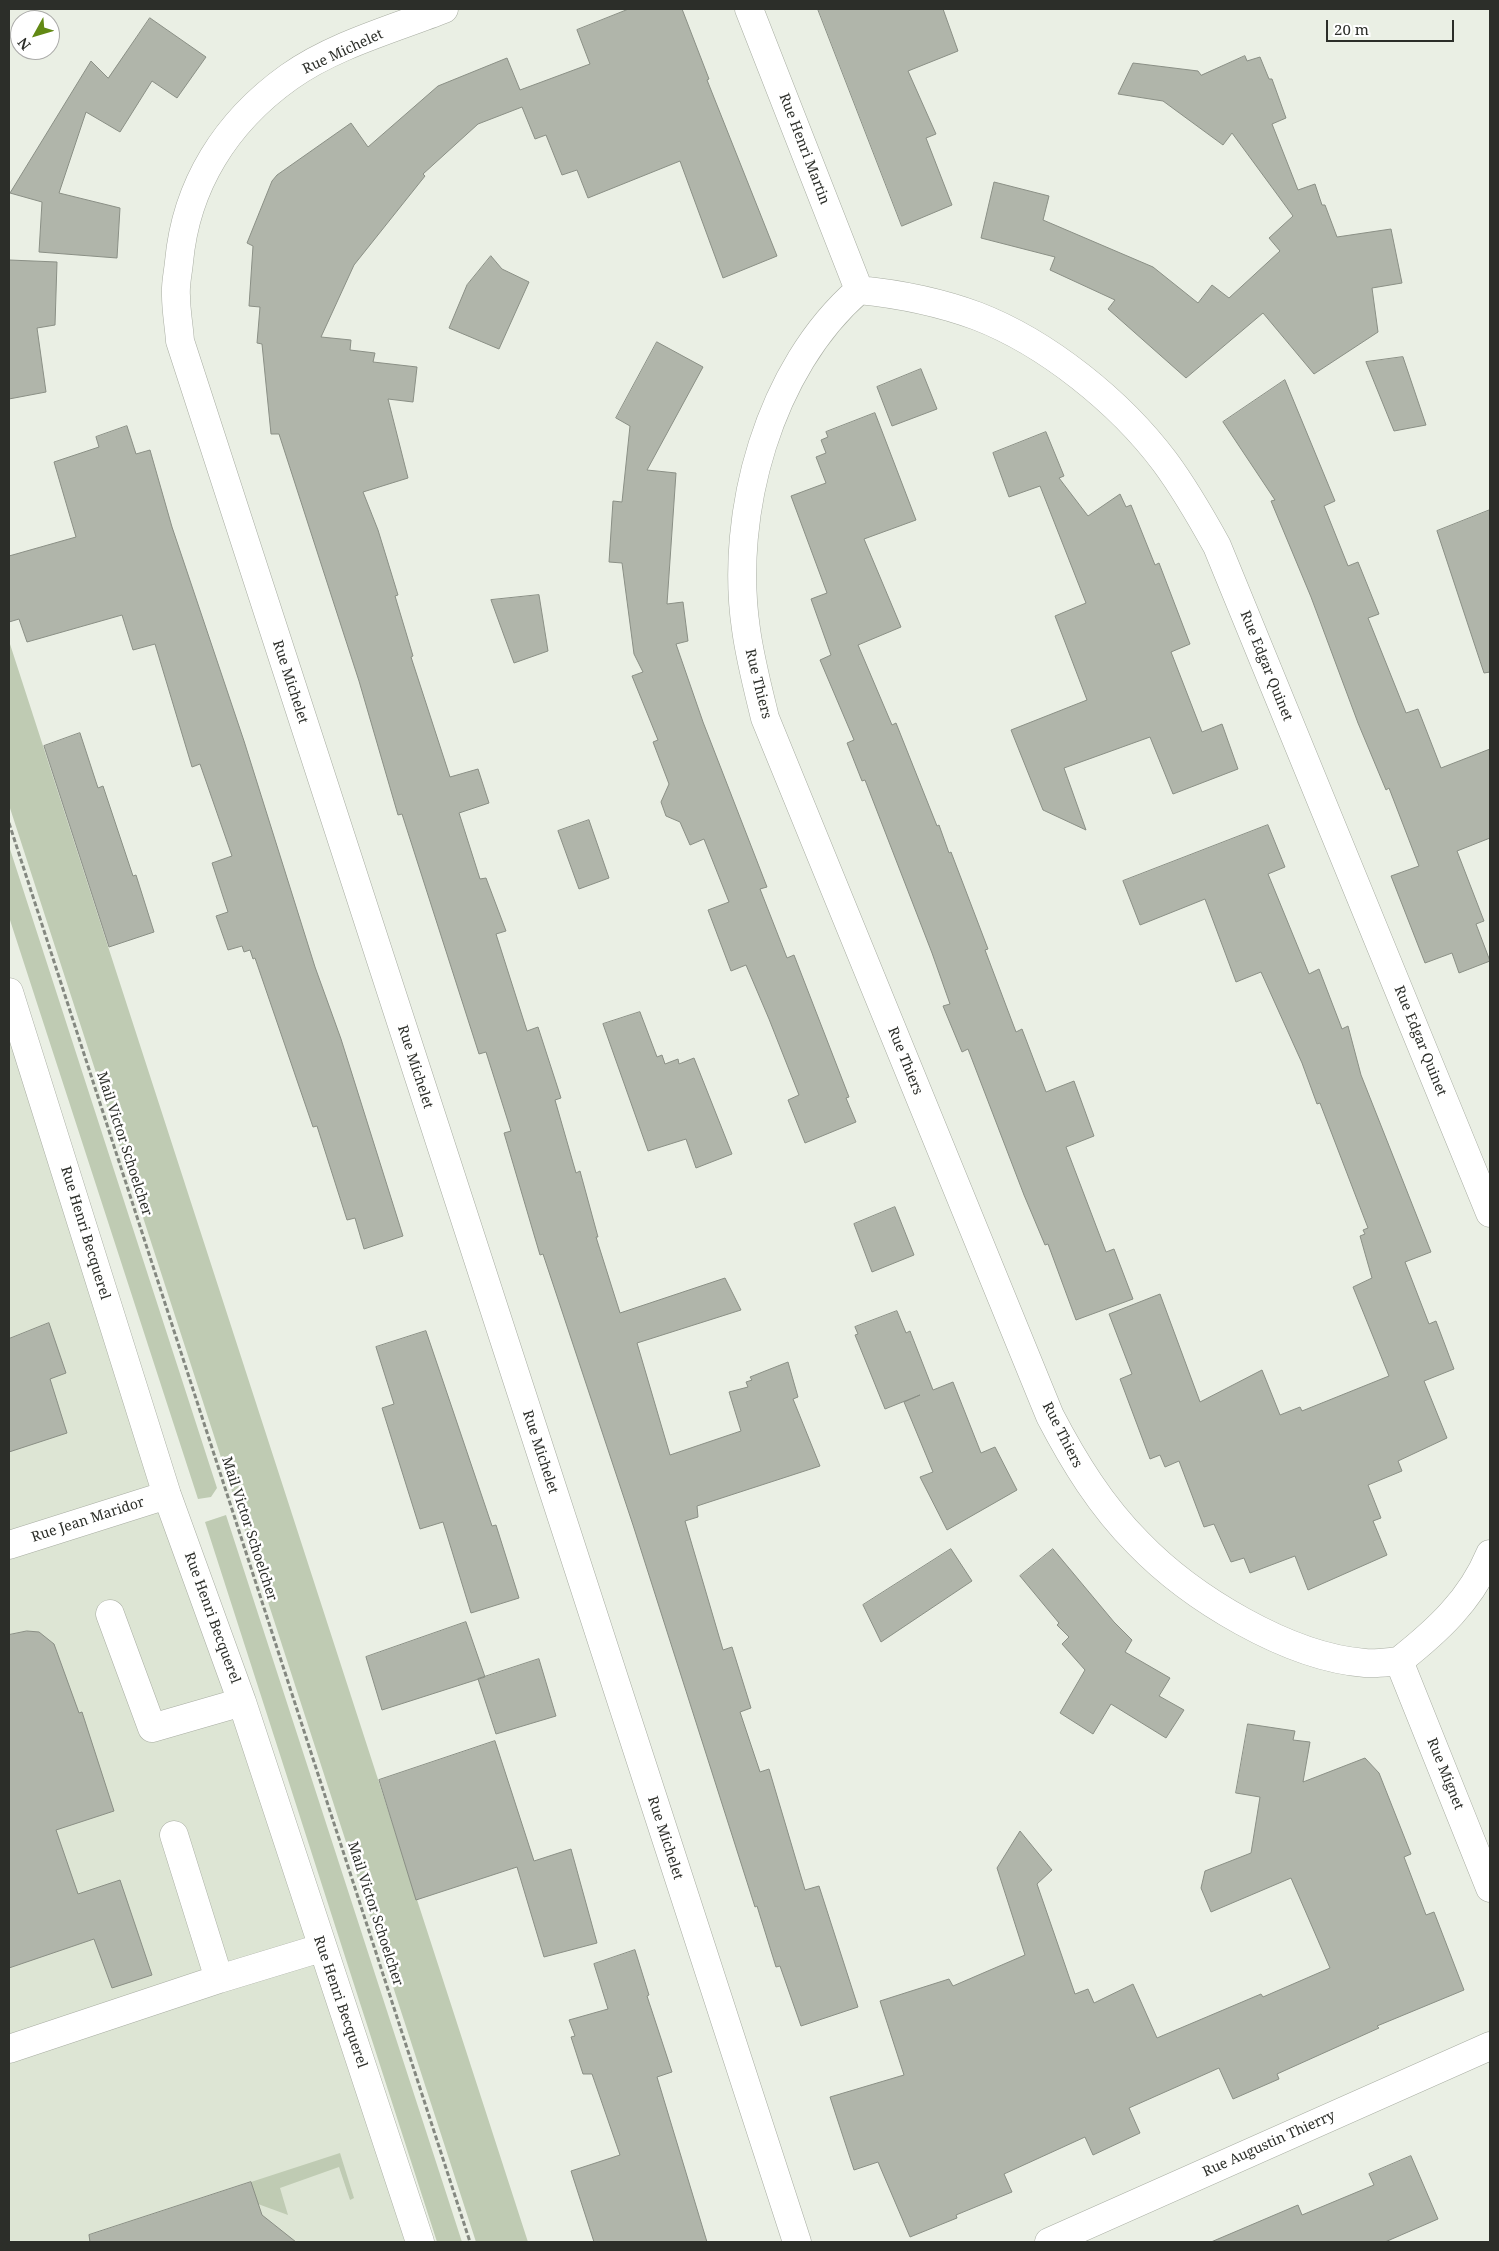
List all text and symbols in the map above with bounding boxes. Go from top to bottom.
north arrow [10,10,60,60]
scale bar [1329,10,1456,42]
text: 20 m [1334,19,1369,39]
street label: Rue Michelet [300,26,386,78]
text: N [13,34,35,54]
street label: Rue Henri Martin [775,91,833,207]
street label: Rue Edgar Quinet [1236,608,1296,724]
street label: Rue Michelet [269,638,311,726]
street label: Rue Thiers [741,647,775,721]
street label: Rue Edgar Quinet [1390,983,1450,1099]
street label: Rue Michelet [394,1023,436,1111]
street label: Rue Thiers [884,1025,926,1097]
street label: Mail Victor Schoelcher [93,1070,155,1218]
street label: Rue Henri Becquerel [57,1164,113,1302]
street label: Rue Thiers [1038,1399,1086,1471]
street label: Rue Michelet [519,1408,561,1496]
street label: Mail Victor Schoelcher [218,1455,280,1603]
street label: Rue Jean Maridor [29,1494,147,1546]
street label: Rue Henri Becquerel [180,1550,244,1686]
street label: Rue Mignet [1423,1736,1467,1812]
street label: Rue Michelet [644,1794,686,1882]
street label: Mail Victor Schoelcher [344,1840,406,1988]
street label: Rue Henri Becquerel [310,1934,370,2070]
street label: Rue Augustin Thierry [1200,2107,1338,2181]

